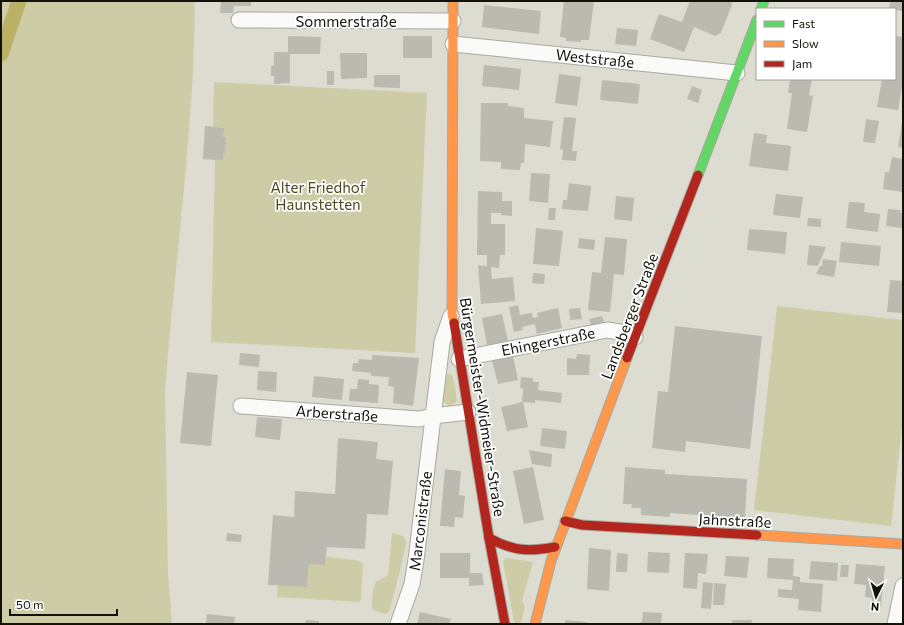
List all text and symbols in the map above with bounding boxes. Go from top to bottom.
legend [756,8,896,80]
street label: Sommerstraße [295,12,397,30]
text: Fast [792,16,815,30]
text: Slow [792,36,819,50]
street label: Weststraße [555,45,635,71]
text: Jam [792,56,812,71]
park label: Alter Friedhof Haunstetten [270,178,366,213]
street label: Landsberger Straße [597,250,661,382]
street label: Bürgermeister-Widmeier-Straße [457,296,509,518]
street label: Ehingerstraße [500,323,597,359]
street label: Arberstraße [295,401,379,425]
street label: Marconistraße [405,470,435,572]
street label: Jahnstraße [698,509,772,531]
north arrow [856,577,896,617]
scale bar [10,591,117,617]
text: 50 m [16,597,44,611]
text: N [870,601,880,614]

